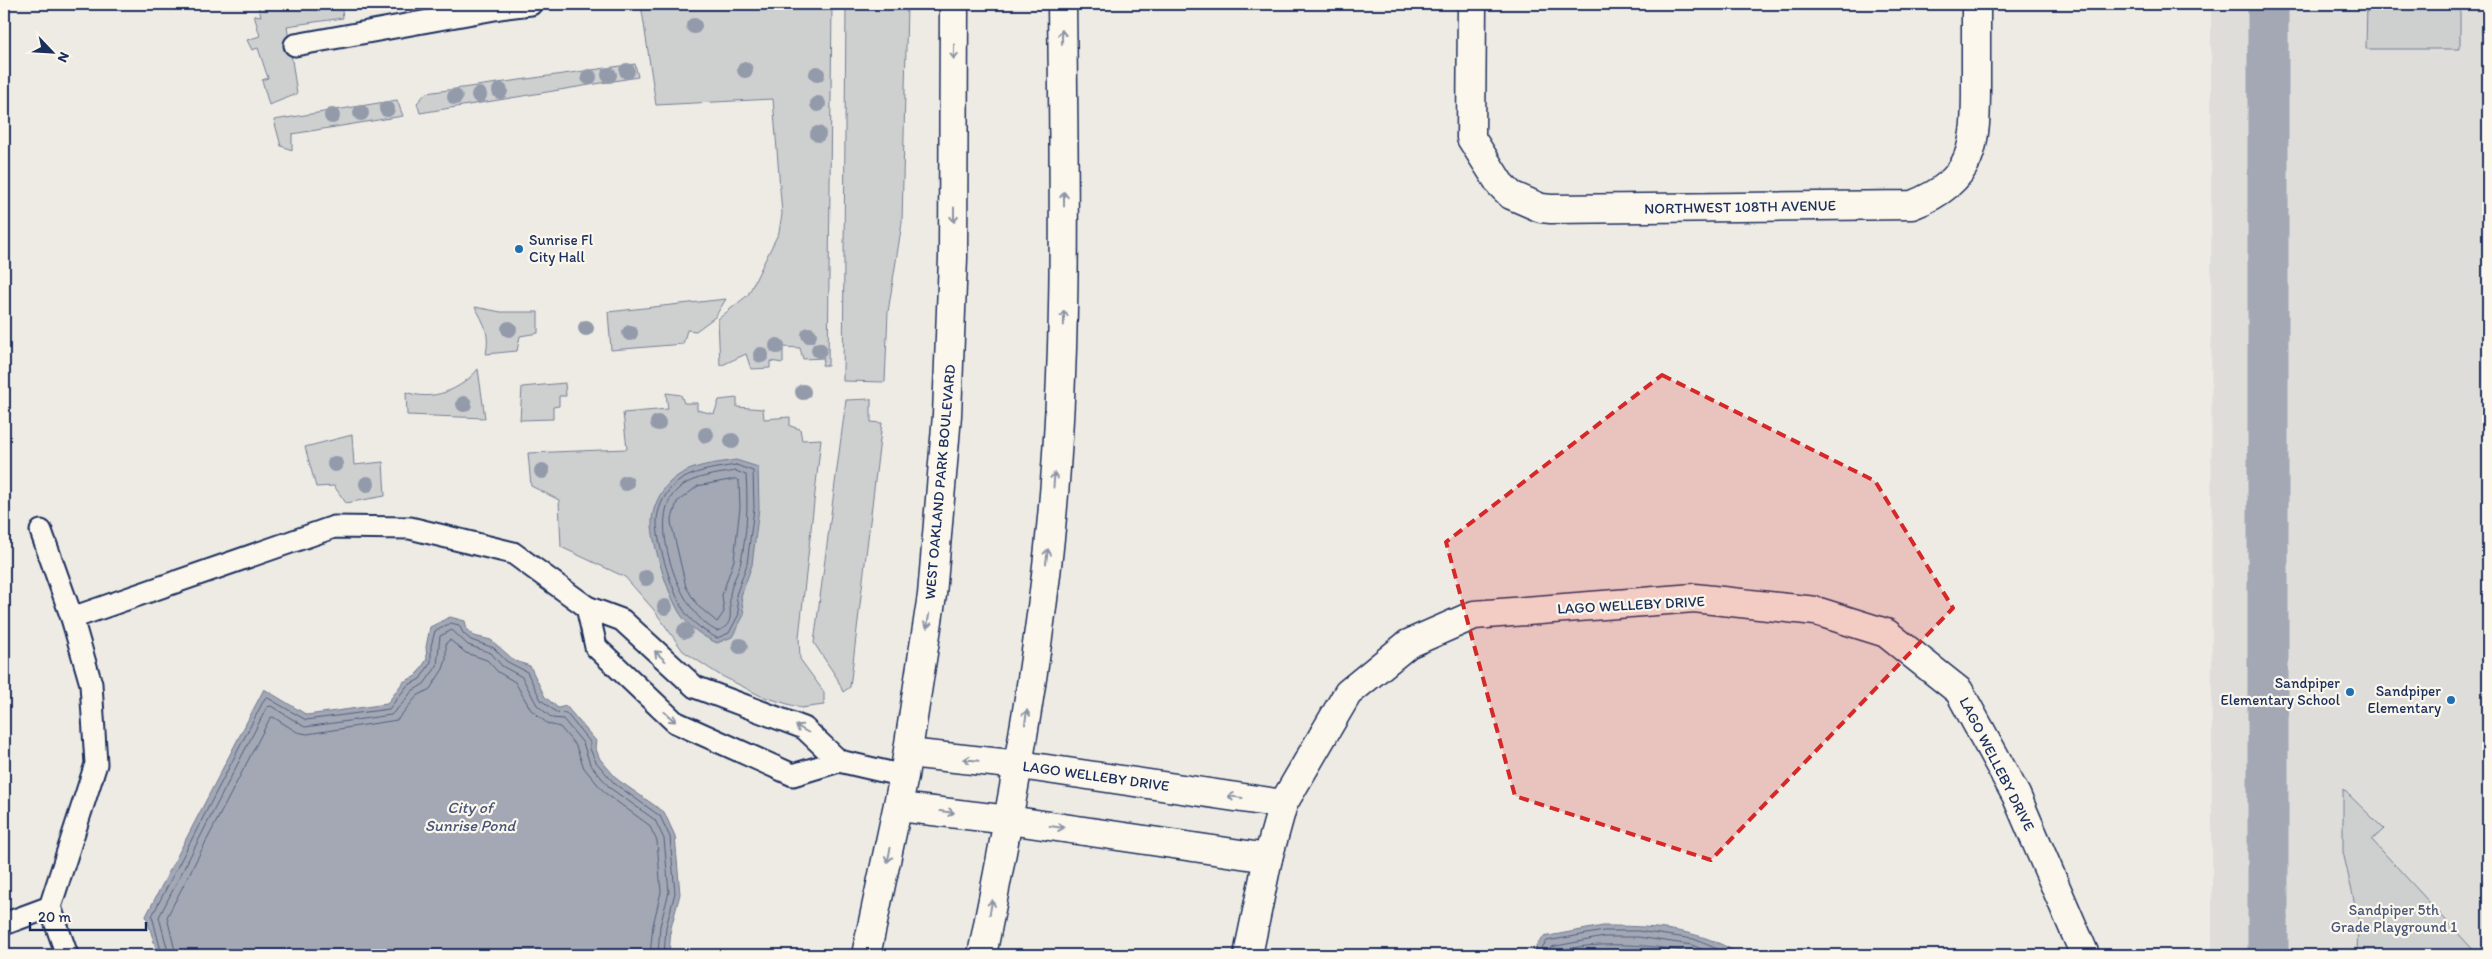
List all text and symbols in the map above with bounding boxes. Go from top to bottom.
north arrow [28,28,78,78]
one-way arrow [1057,29,1067,45]
one-way arrow [949,44,959,60]
text: N [54,49,73,65]
one-way arrow [1059,191,1069,208]
street label: NORTHWEST 108TH AVENUE [1644,196,1836,218]
one-way arrow [949,206,959,223]
place label: Sunrise Fl City Hall [529,231,594,266]
marker: Sunrise Fl City Hall [513,243,525,255]
one-way arrow [1059,310,1069,326]
street label: WEST OAKLAND PARK BOULEVARD [921,363,959,600]
one-way arrow [1050,472,1059,488]
one-way arrow [1043,548,1053,564]
street label: LAGO WELLEBY DRIVE [1557,592,1705,618]
one-way arrow [923,613,933,629]
one-way arrow [654,650,667,662]
place label: Sandpiper Elementary School [2220,674,2341,709]
place label: Sandpiper Elementary [2367,682,2441,717]
marker: Sandpiper Elementary School [2344,686,2356,698]
street label: LAGO WELLEBY DRIVE [1955,694,2039,834]
marker: Sandpiper Elementary [2445,694,2457,706]
one-way arrow [1021,709,1031,725]
one-way arrow [664,712,677,723]
one-way arrow [795,724,810,734]
one-way arrow [963,755,979,765]
street label: LAGO WELLEBY DRIVE [1022,757,1170,795]
one-way arrow [1227,792,1243,802]
water label: City of Sunrise Pond [425,798,516,835]
one-way arrow [939,808,955,818]
one-way arrow [1049,822,1065,832]
one-way arrow [883,846,893,862]
scale bar [30,899,146,931]
one-way arrow [987,900,996,916]
park label: Sandpiper 5th Grade Playground 1 [2331,901,2457,936]
text: 20 m [38,908,72,926]

